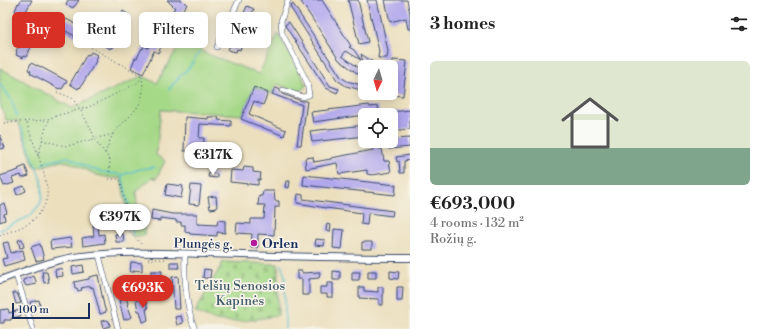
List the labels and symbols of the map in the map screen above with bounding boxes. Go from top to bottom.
north arrow [358,60,398,100]
pin: €317K [185,142,241,176]
pin: €397K [92,204,148,238]
street label: Plungės g. [173,235,233,253]
place label: Orlen [262,236,298,252]
marker: Orlen [249,238,259,248]
pin: €693K [115,275,171,309]
park label: Telšių Senosios Kapinės [195,278,286,309]
scale bar [12,301,90,320]

